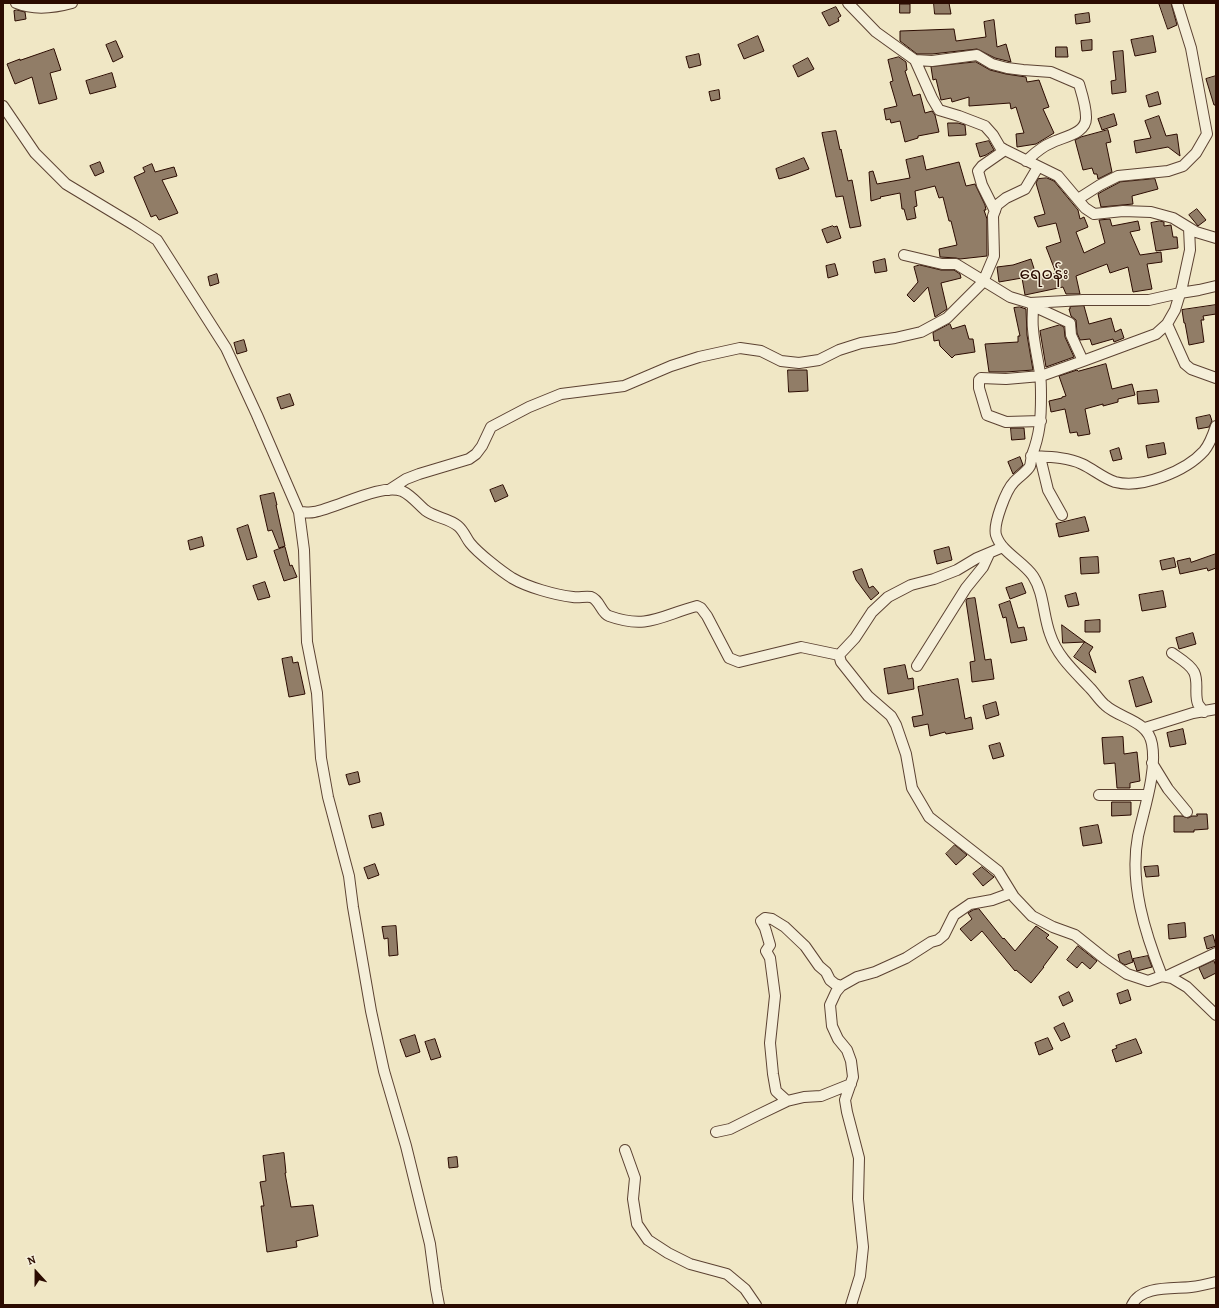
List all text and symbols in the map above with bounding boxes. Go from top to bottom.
district label: ရေဝန်း [1019,265,1069,285]
north arrow [16,1252,56,1292]
text: N [25,1252,38,1269]

